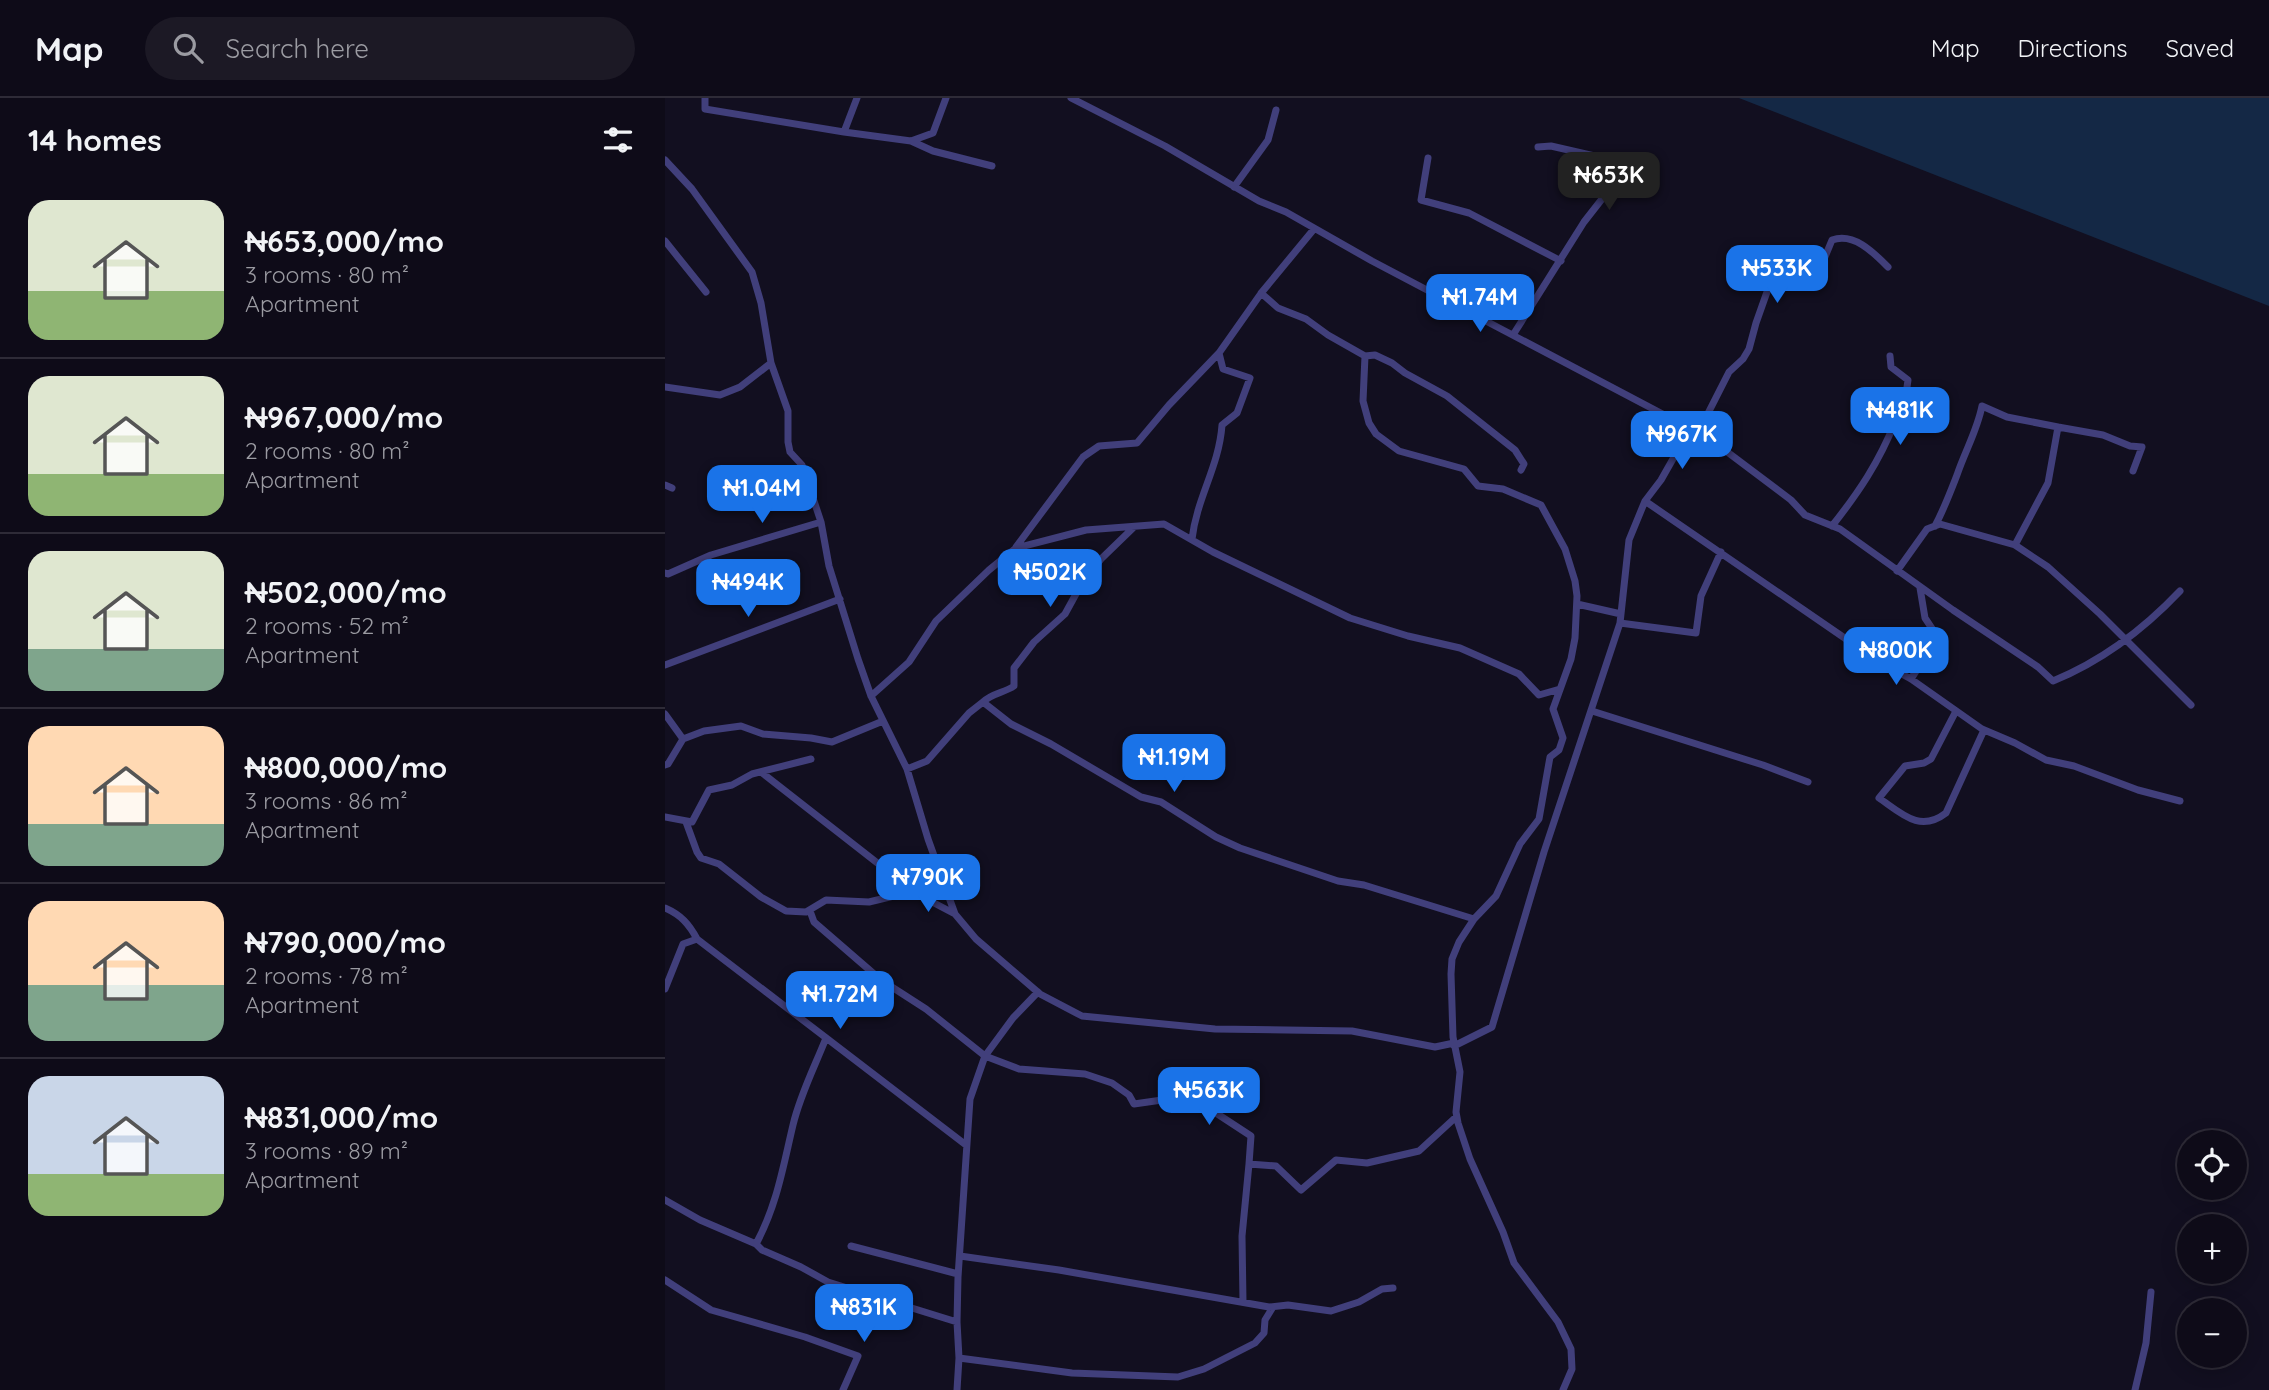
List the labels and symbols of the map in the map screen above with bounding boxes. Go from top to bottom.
pin: ₦653K [1560,152,1658,212]
pin: ₦533K [1728,246,1826,305]
pin: ₦1.74M [1423,274,1537,334]
pin: ₦481K [1851,388,1949,447]
pin: ₦967K [1633,412,1731,471]
pin: ₦1.04M [705,466,819,525]
pin: ₦502K [1001,550,1099,609]
pin: ₦494K [699,560,797,619]
pin: ₦800K [1847,628,1945,687]
pin: ₦1.19M [1117,734,1231,794]
pin: ₦790K [879,854,977,914]
pin: ₦1.72M [783,972,897,1031]
pin: ₦563K [1160,1068,1258,1127]
pin: ₦831K [815,1284,913,1344]

